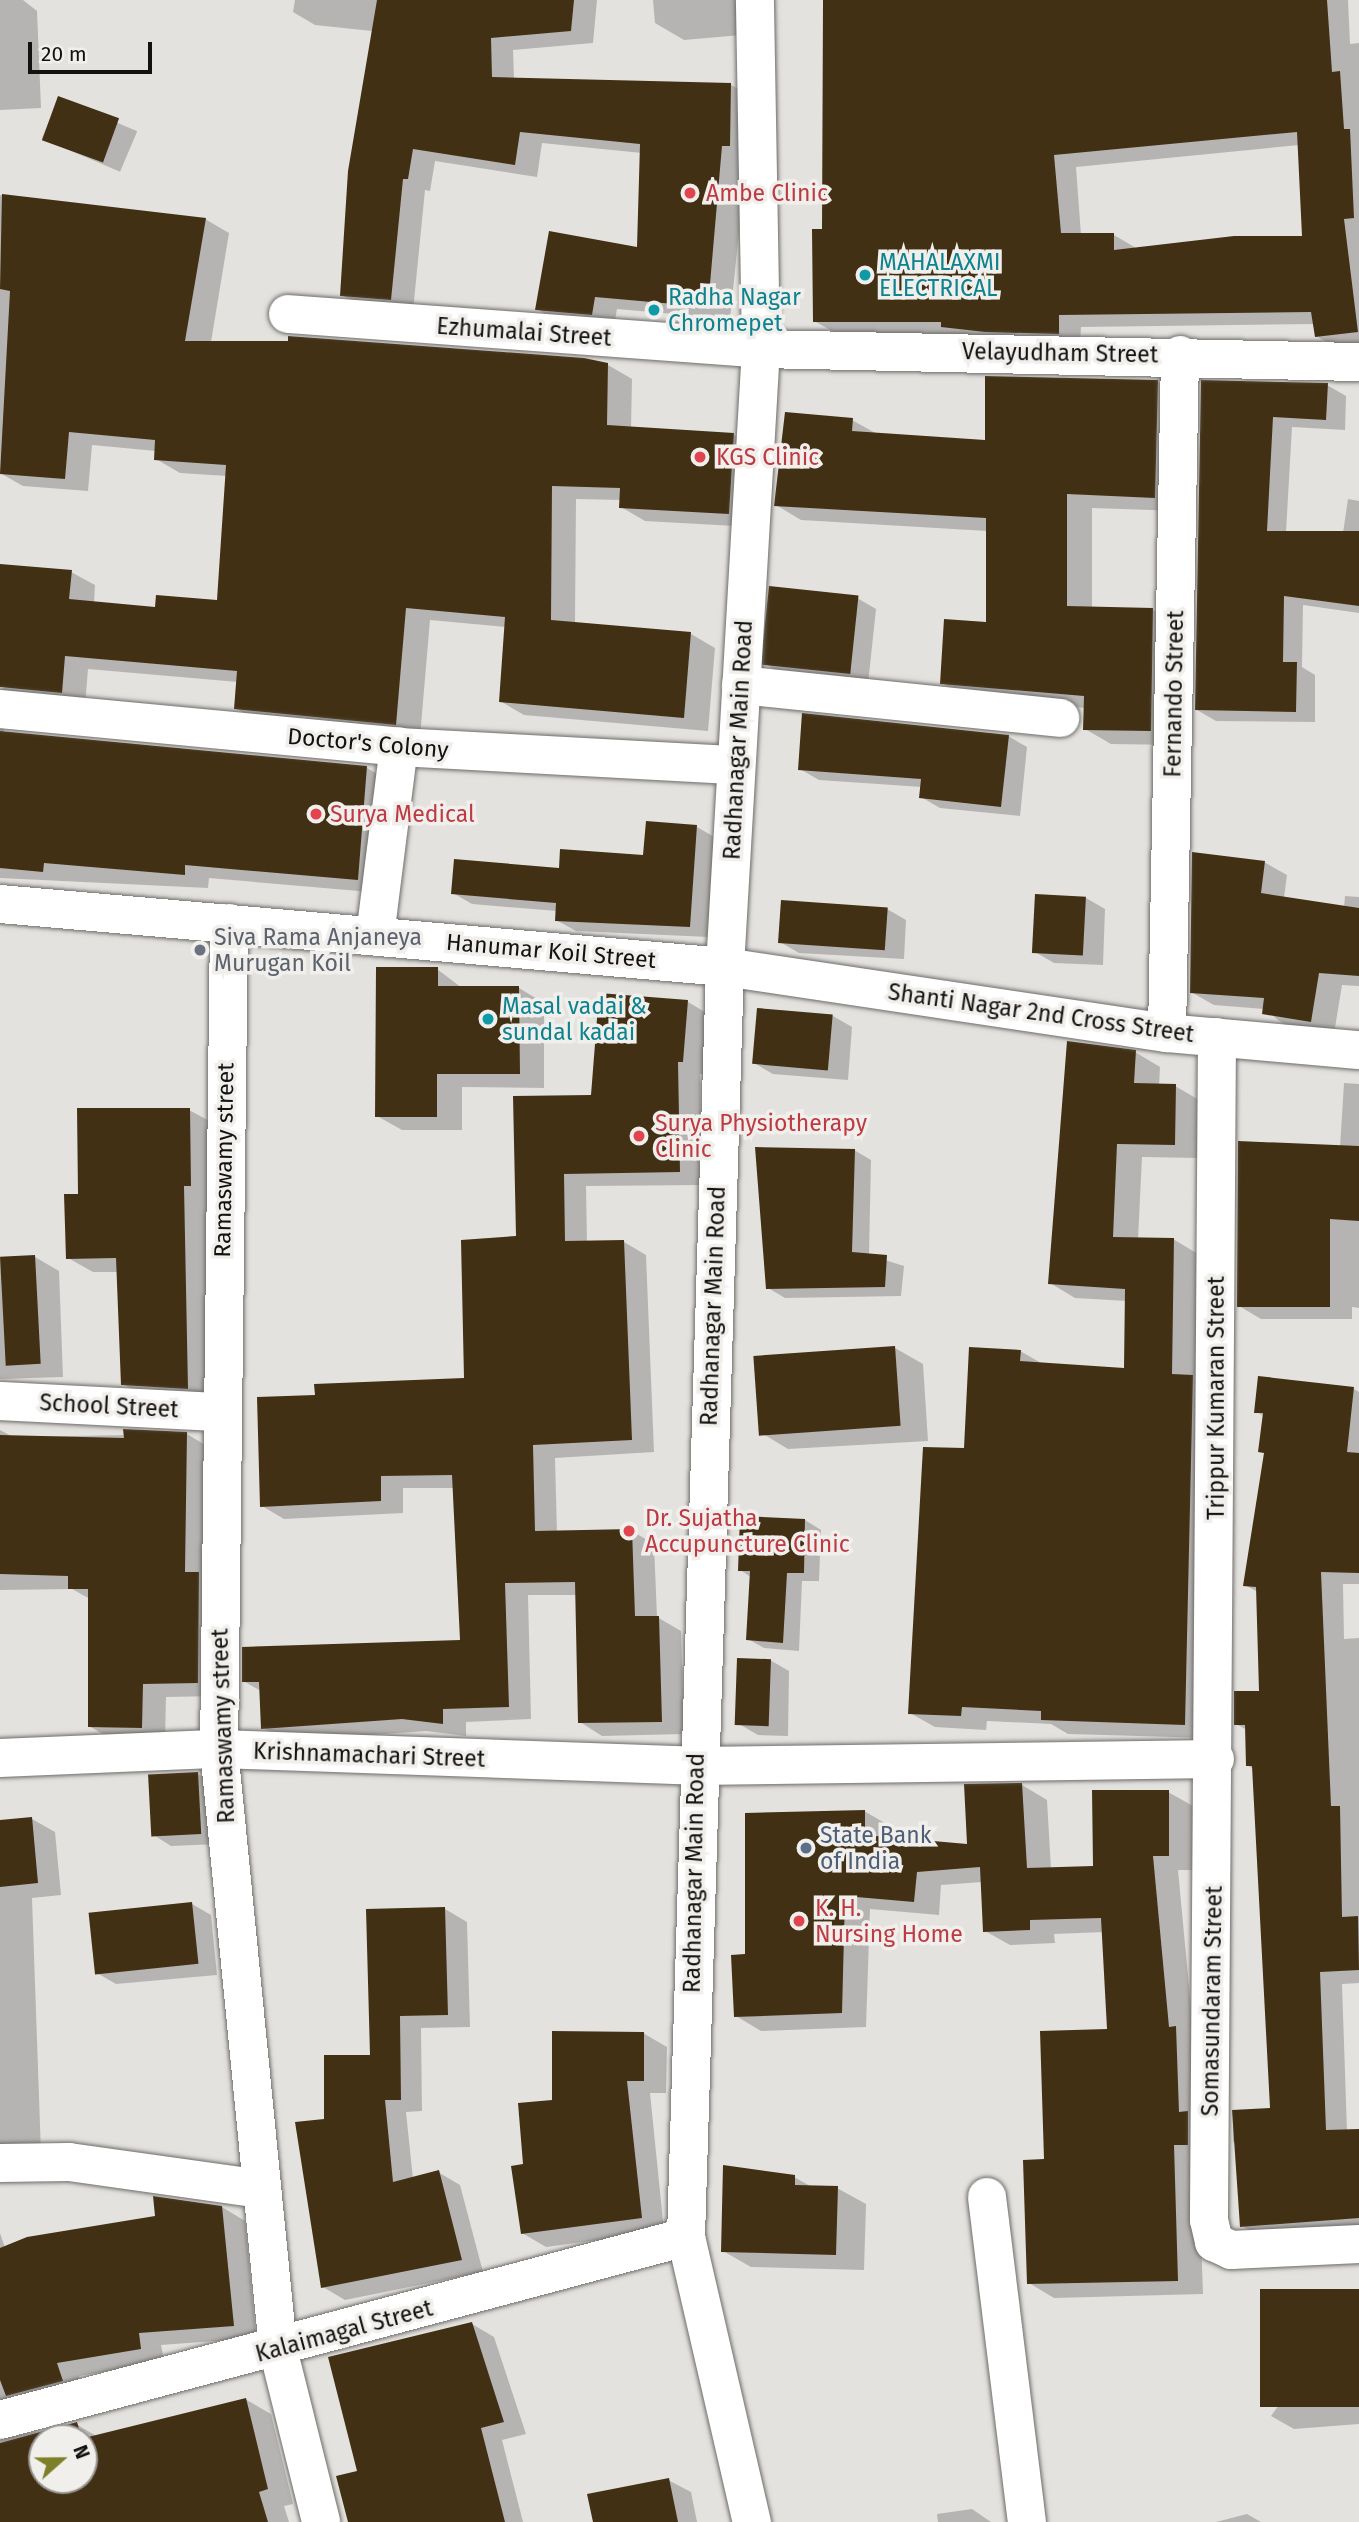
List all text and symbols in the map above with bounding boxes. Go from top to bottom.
scale bar [32,28,156,72]
text: 20 m [41,41,87,67]
place label: Ambe Clinic [706,179,828,207]
marker: Ambe Clinic [680,183,700,203]
place label: MAHALAXMI ELECTRICAL [879,248,1001,302]
marker: MAHALAXMI ELECTRICAL [857,267,873,283]
place label: Radha Nagar Chromepet [668,283,801,337]
marker: Radha Nagar Chromepet [646,302,662,318]
street label: Ezhumalai Street [436,312,612,352]
street label: Velayudham Street [962,337,1158,369]
place label: KGS Clinic [716,443,819,471]
marker: KGS Clinic [690,447,710,467]
street label: Fernando Street [1159,610,1189,778]
street label: Radhanagar Main Road [718,619,758,861]
street label: Doctor's Colony [286,722,450,764]
place label: Surya Medical [330,800,475,828]
marker: Surya Medical [308,806,324,822]
place label: Siva Rama Anjaneya Murugan Koil [214,923,422,977]
street label: Hanumar Koil Street [445,928,657,974]
marker: Siva Rama Anjaneya Murugan Koil [192,942,208,958]
street label: Shanti Nagar 2nd Cross Street [886,978,1196,1048]
place label: Masal vadai & sundal kadai [502,992,647,1046]
marker: Masal vadai & sundal kadai [480,1011,496,1027]
street label: Ramaswamy street [208,1062,240,1258]
place label: Surya Physiotherapy Clinic [655,1109,867,1163]
marker: Surya Physiotherapy Clinic [629,1126,649,1146]
street label: Radhanagar Main Road [695,1185,731,1427]
street label: Trippur Kumaran Street [1202,1276,1230,1520]
street label: School Street [39,1389,179,1423]
place label: Dr. Sujatha Accupuncture Clinic [645,1504,850,1558]
marker: Dr. Sujatha Accupuncture Clinic [619,1521,639,1541]
street label: Ramaswamy street [206,1628,240,1824]
street label: Krishnamachari Street [252,1737,486,1773]
street label: Radhanagar Main Road [678,1753,710,1993]
place label: State Bank of India [820,1821,932,1875]
marker: State Bank of India [798,1840,814,1856]
street label: Somasundaram Street [1196,1885,1228,2117]
place label: K. H. Nursing Home [815,1894,963,1948]
marker: K. H. Nursing Home [789,1911,809,1931]
street label: Kalaimagal Street [252,2294,436,2368]
north arrow [28,2424,98,2494]
text: N [68,2442,94,2462]

